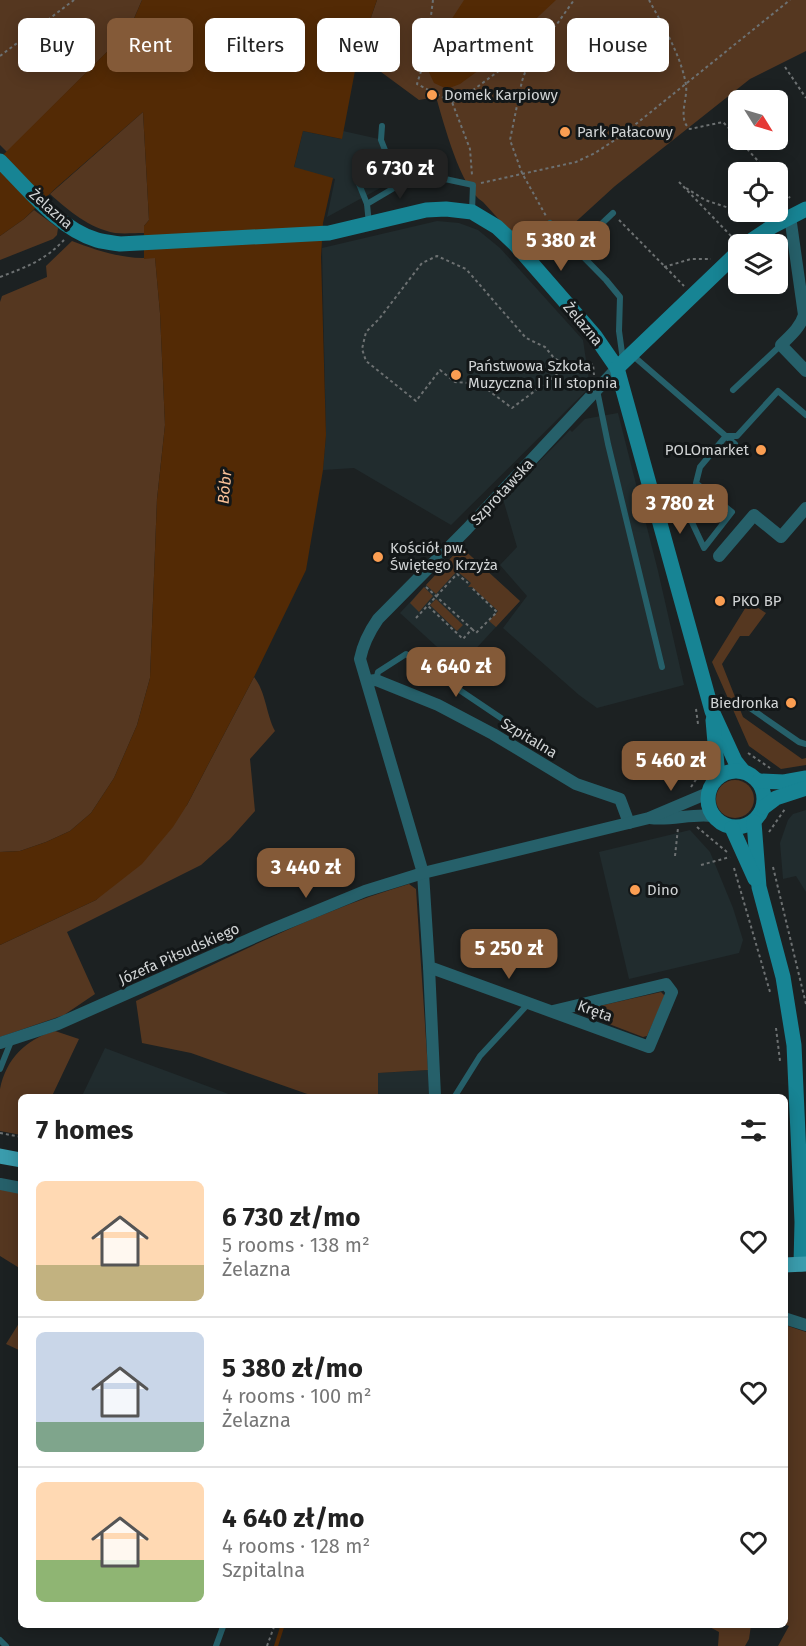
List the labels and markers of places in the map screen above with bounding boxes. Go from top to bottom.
place label: Domek Karpiowy [444,86,558,104]
marker: Domek Karpiowy [425,88,439,102]
place label: Park Pałacowy [577,123,673,141]
marker: Park Pałacowy [558,125,572,139]
pin: 6 730 zł [338,149,462,200]
pin: 5 380 zł [499,221,623,272]
place label: Państwowa Szkoła Muzyczna I i II stopnia [468,357,617,392]
marker: Państwowa Szkoła Muzyczna I i II stopnia [449,368,463,382]
place label: POLOmarket [665,441,750,459]
marker: POLOmarket [754,443,768,457]
pin: 3 780 zł [618,484,742,535]
place label: Kościół pw. Świętego Krzyża [390,539,498,574]
marker: Kościół pw. Świętego Krzyża [371,550,385,564]
place label: PKO BP [732,592,782,610]
marker: PKO BP [713,594,727,608]
pin: 4 640 zł [394,647,518,698]
place label: Biedronka [710,694,779,712]
marker: Biedronka [784,696,798,710]
pin: 5 460 zł [609,741,733,792]
pin: 3 440 zł [244,848,368,899]
place label: Dino [647,881,678,899]
marker: Dino [628,883,642,897]
pin: 5 250 zł [447,929,571,980]

